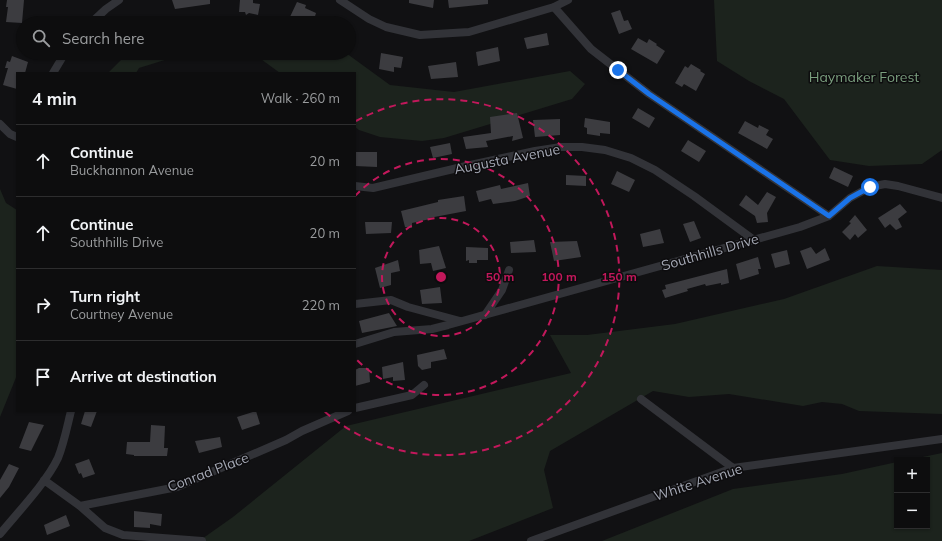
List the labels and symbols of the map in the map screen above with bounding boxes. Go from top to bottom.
route end [609,61,627,79]
park label: Haymaker Forest [809,68,919,86]
street label: Augusta Avenue [453,140,561,178]
route start [861,178,879,196]
street label: Southhills Drive [659,229,761,275]
text: 50 m [486,269,514,284]
text: 100 m [541,269,577,284]
text: 150 m [601,269,637,284]
centre of rings [434,270,448,284]
street label: Conrad Place [165,448,251,496]
street label: White Avenue [651,459,745,505]

